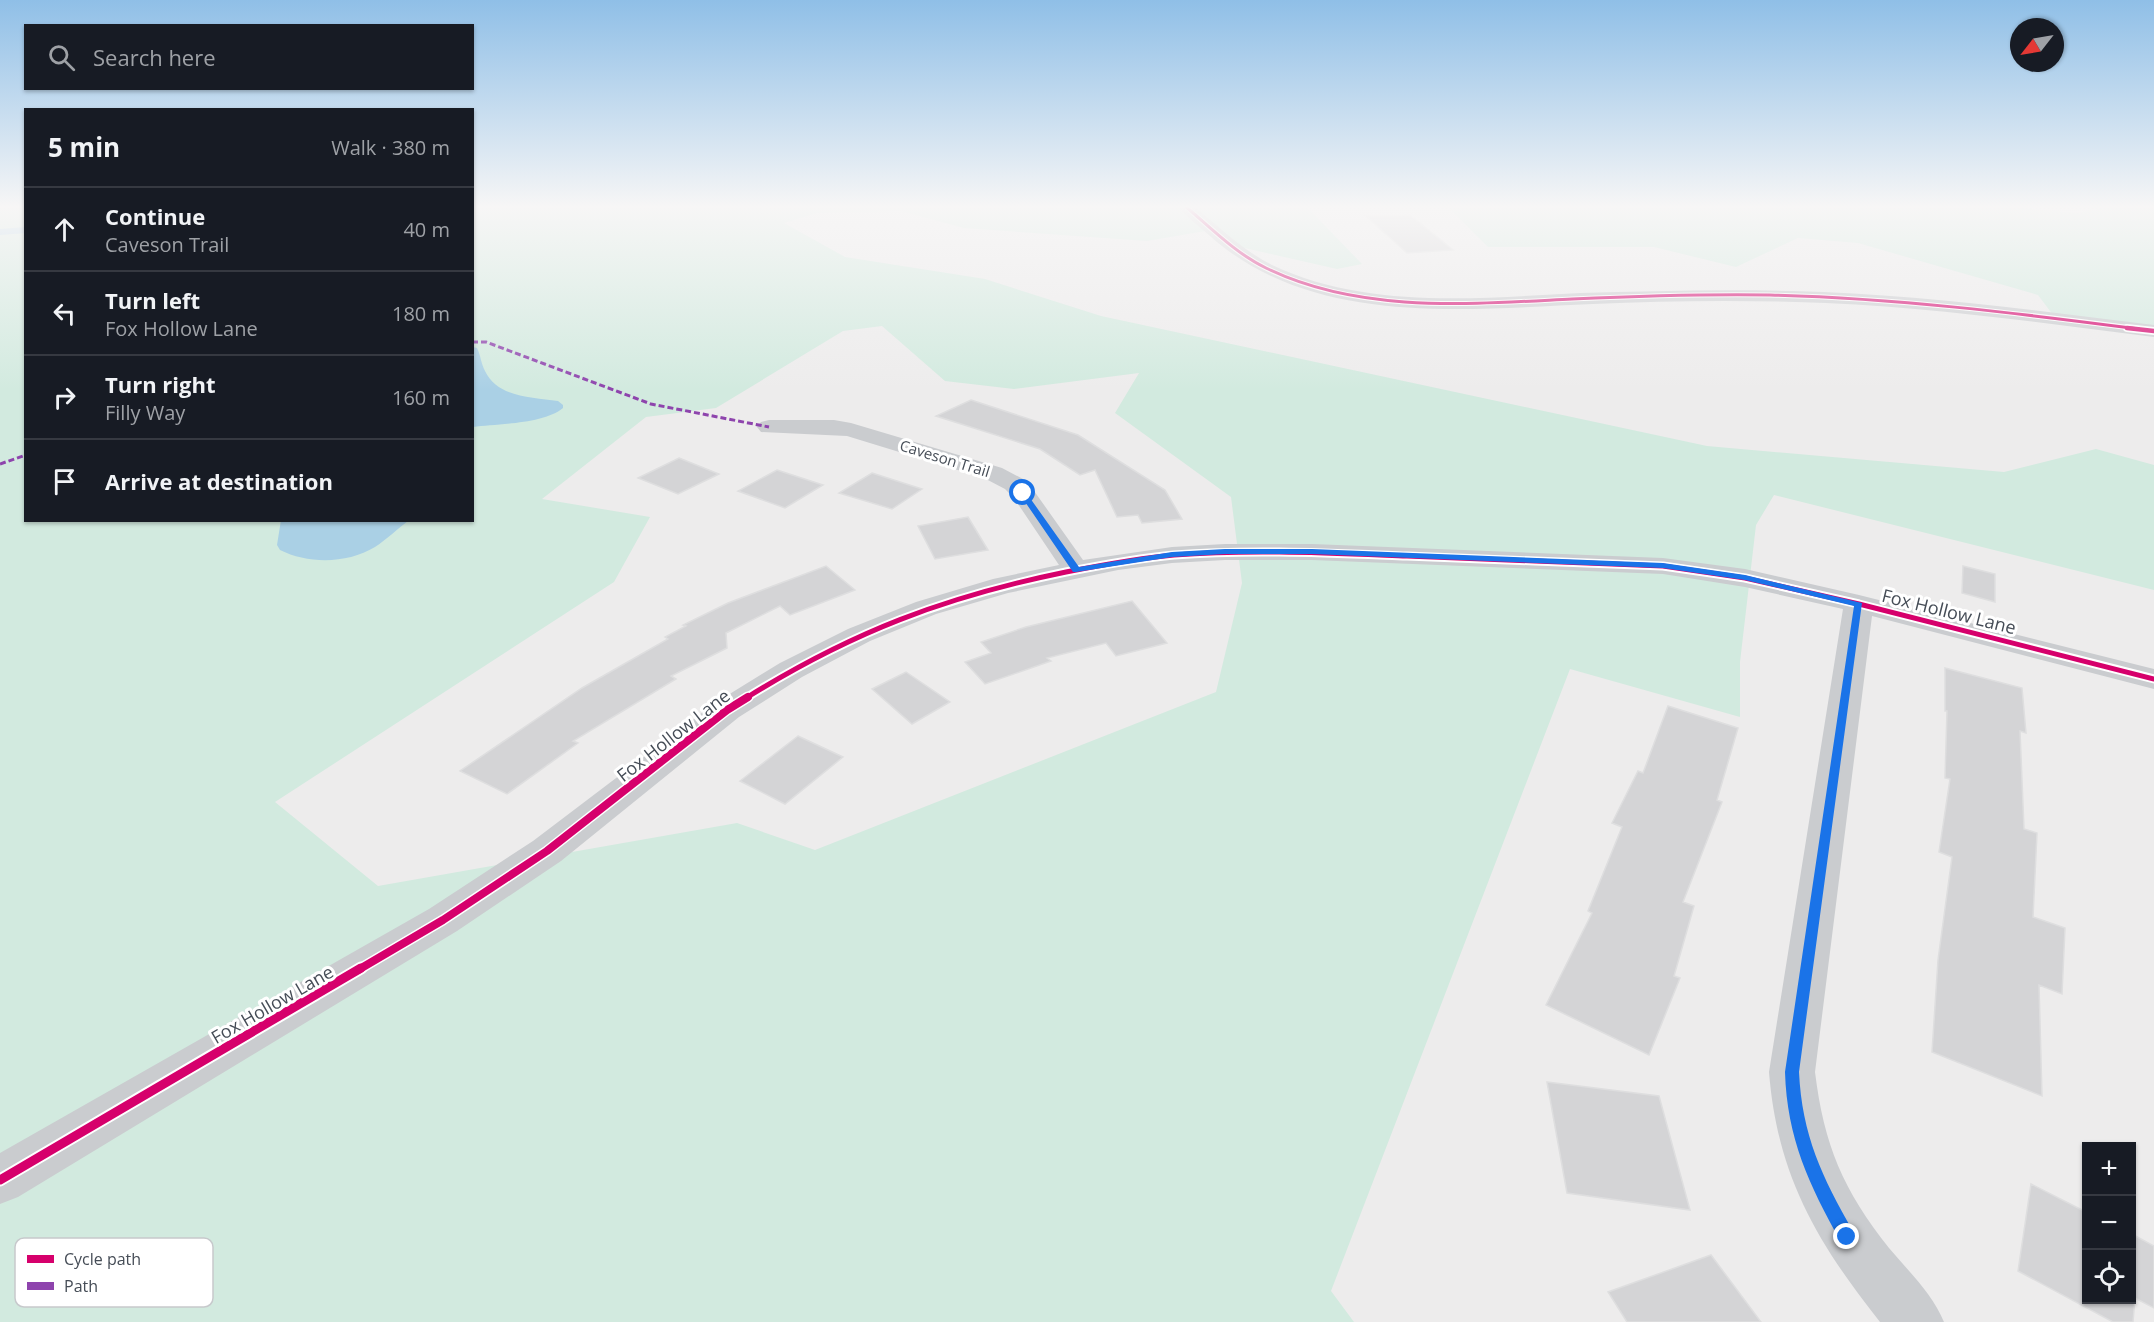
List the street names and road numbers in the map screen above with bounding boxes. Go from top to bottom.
street label: Caveson Trail [897,435,993,481]
street label: Fox Hollow Lane [1879,583,2019,639]
street label: Fox Hollow Lane [611,683,735,787]
street label: Fox Hollow Lane [207,959,337,1049]

